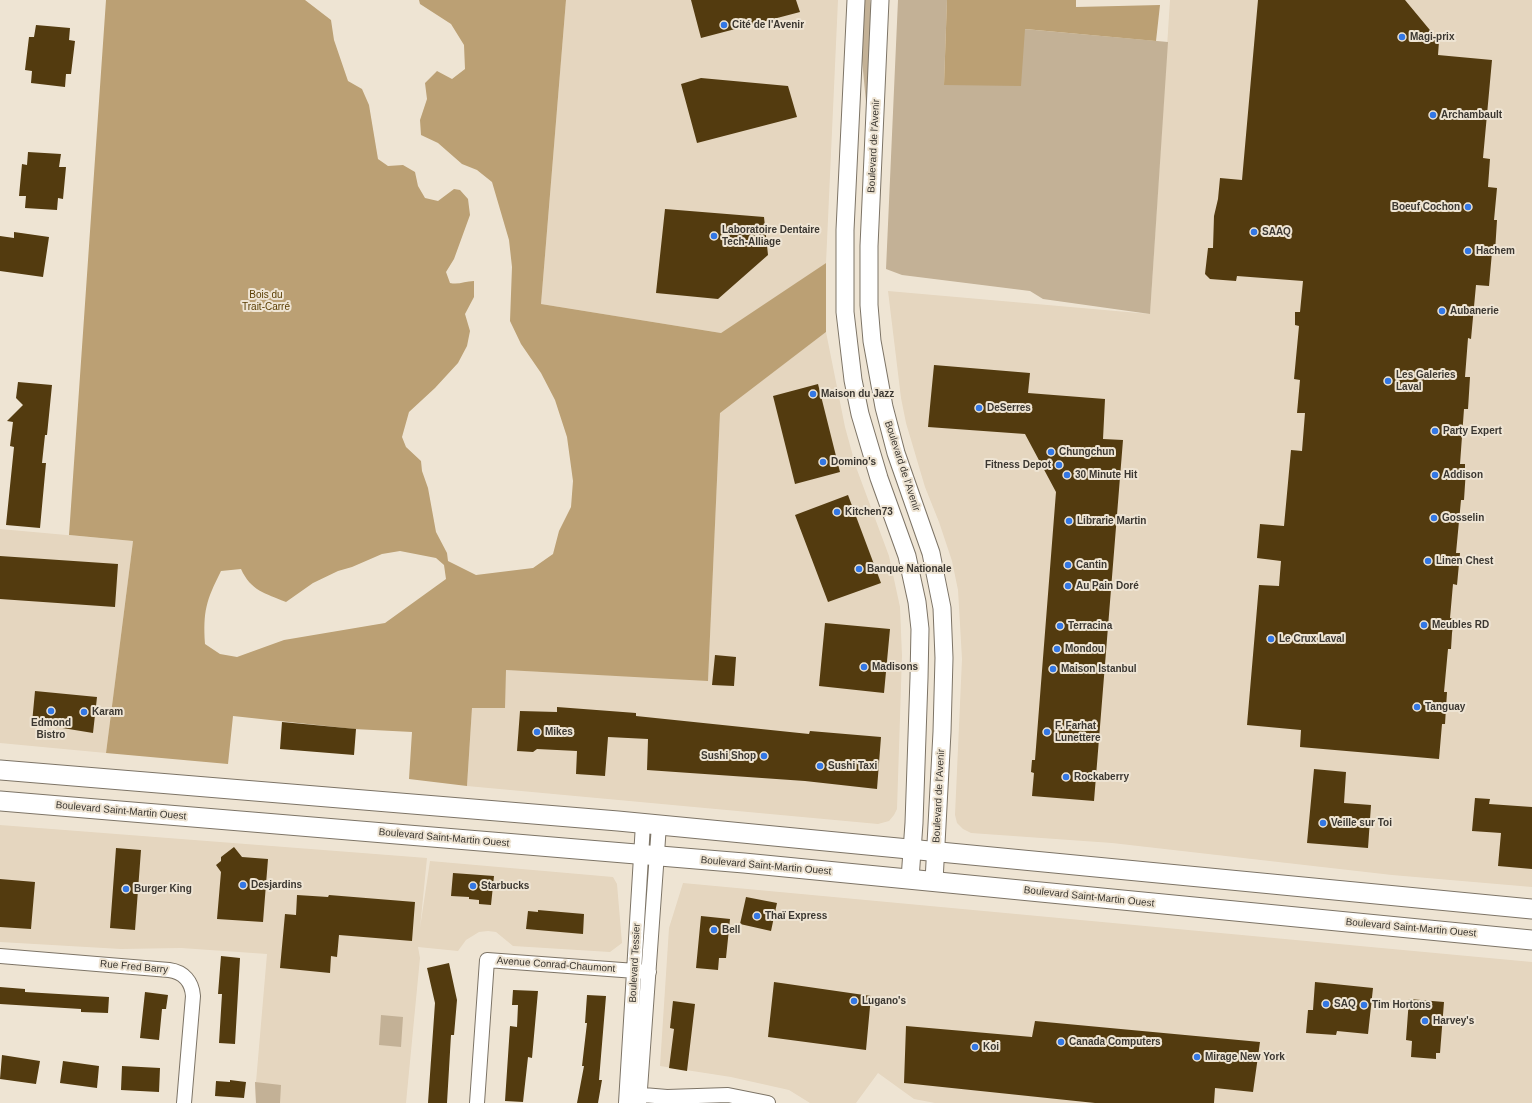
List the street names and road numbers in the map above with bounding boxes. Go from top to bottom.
street label: Boulevard de l'Avenir [866,99,882,193]
street label: Boulevard de l'Avenir [882,419,922,513]
street label: Boulevard de l'Avenir [931,749,947,843]
street label: Boulevard Saint-Martin Ouest [55,799,187,823]
street label: Boulevard Saint-Martin Ouest [378,826,510,850]
street label: Boulevard Saint-Martin Ouest [700,854,832,878]
street label: Boulevard Saint-Martin Ouest [1023,884,1155,910]
street label: Boulevard Saint-Martin Ouest [1345,916,1477,940]
street label: Boulevard Tessier [627,923,643,1003]
street label: Avenue Conrad-Chaumont [496,955,616,975]
street label: Rue Fred Barry [99,958,169,976]

